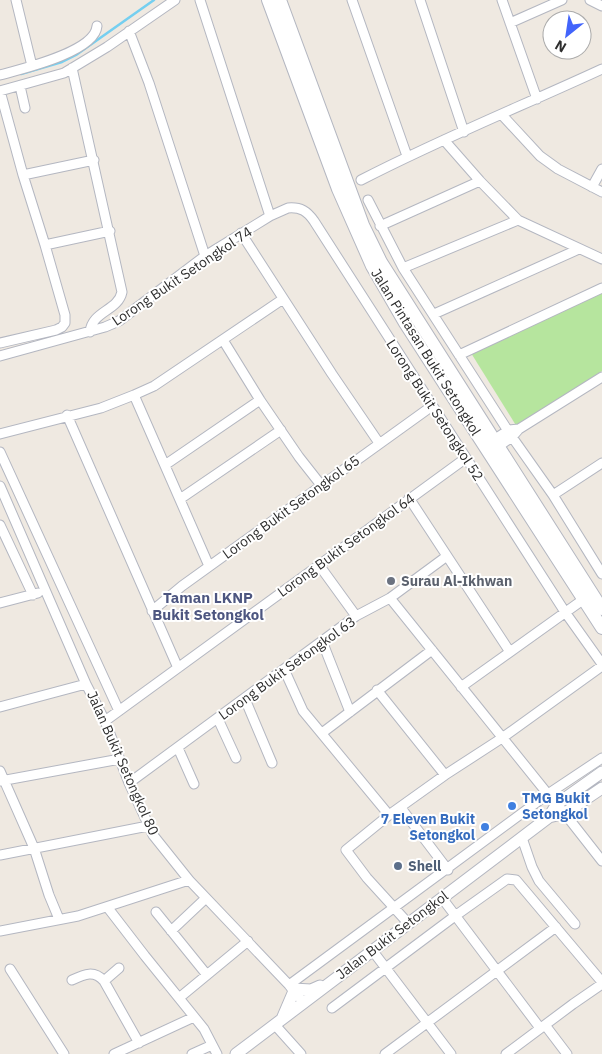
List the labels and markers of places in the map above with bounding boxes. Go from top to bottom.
place label: Surau Al-Ikhwan [401,572,512,590]
marker: Surau Al-Ikhwan [385,575,397,587]
place label: TMG Bukit Setongkol [522,789,590,823]
marker: TMG Bukit Setongkol [506,800,518,812]
place label: 7 Eleven Bukit Setongkol [381,810,475,844]
marker: 7 Eleven Bukit Setongkol [479,821,491,833]
place label: Shell [408,857,441,875]
marker: Shell [392,860,404,872]

